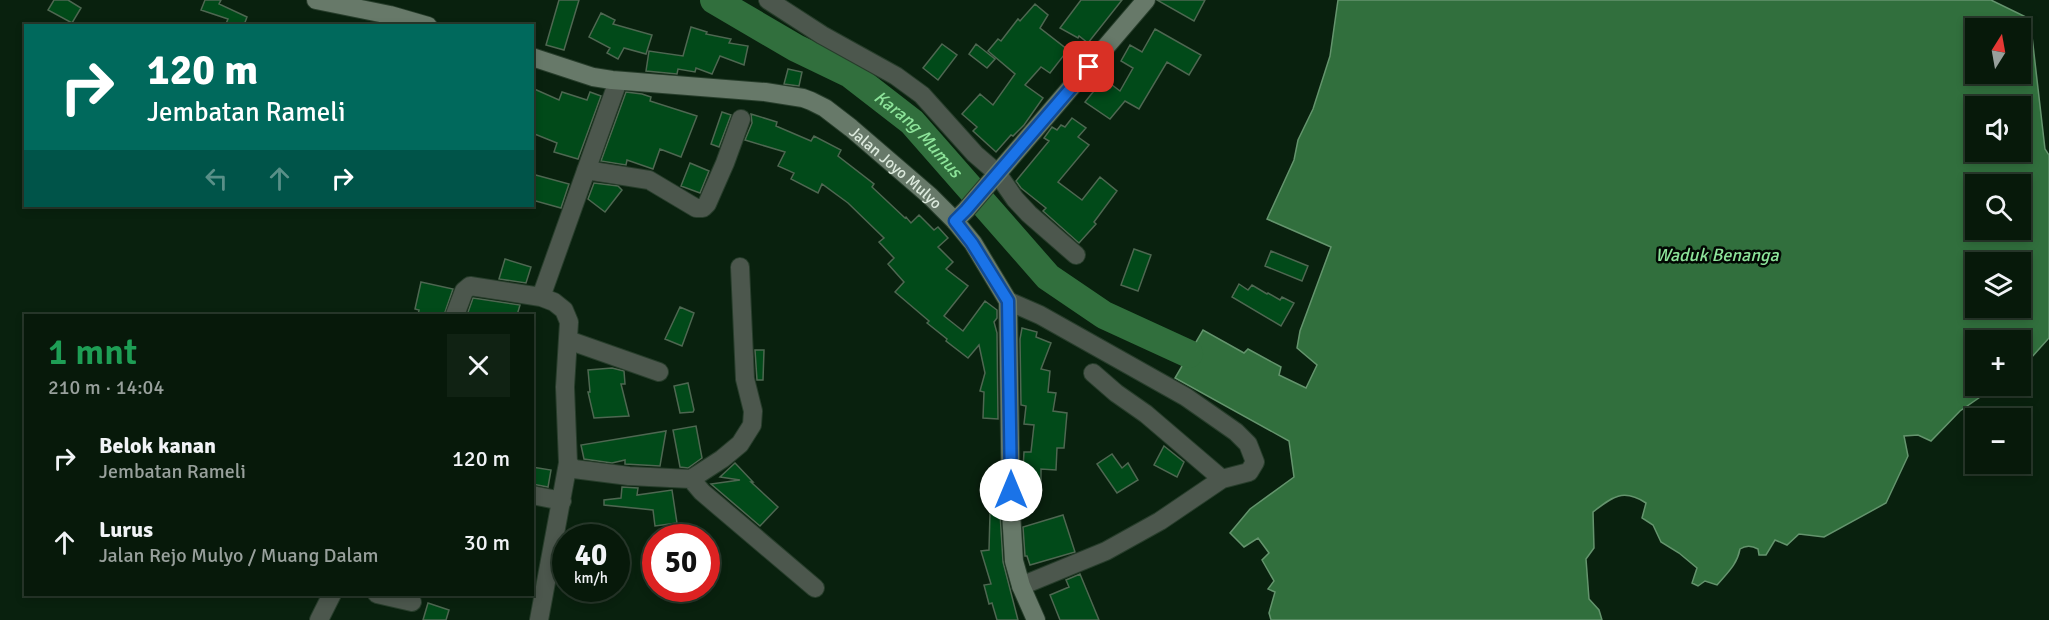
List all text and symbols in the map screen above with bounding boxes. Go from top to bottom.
north arrow [1965,18,2031,84]
map controls [1965,18,2031,474]
pin [1063,41,1114,92]
text: 120 m [147,45,258,96]
icon: right [48,48,126,126]
icon: arrive [1072,50,1105,83]
water label: Karang Mumus [870,86,968,184]
text: Jembatan Rameli [147,96,345,129]
button: sound [1965,96,2031,162]
street label: Jalan Joyo Mulyo [845,122,946,213]
icon: left [200,162,233,195]
icon: ahead [263,162,296,195]
icon: right [326,162,359,195]
button: search [1965,174,2031,240]
water label: Waduk Benanga [1655,244,1780,266]
button: layers [1965,252,2031,318]
text: 1 mnt [48,330,137,375]
button: + [1965,330,2031,396]
button: close [447,334,510,397]
text: 210 m · 14:04 [48,375,164,400]
button: − [1965,408,2031,474]
text: Belok kanan [99,432,216,459]
icon: right [48,442,81,475]
text: 120 m [452,445,510,472]
position arrow [979,458,1043,522]
text: Jembatan Rameli [99,459,246,484]
text: Lurus [99,516,153,543]
speed limit sign: 50 [642,524,720,602]
icon: ahead [48,526,81,559]
text: 30 m [464,529,510,556]
text: 40 [575,537,607,574]
text: Jalan Rejo Mulyo / Muang Dalam [99,543,379,568]
text: km/h [574,569,608,587]

